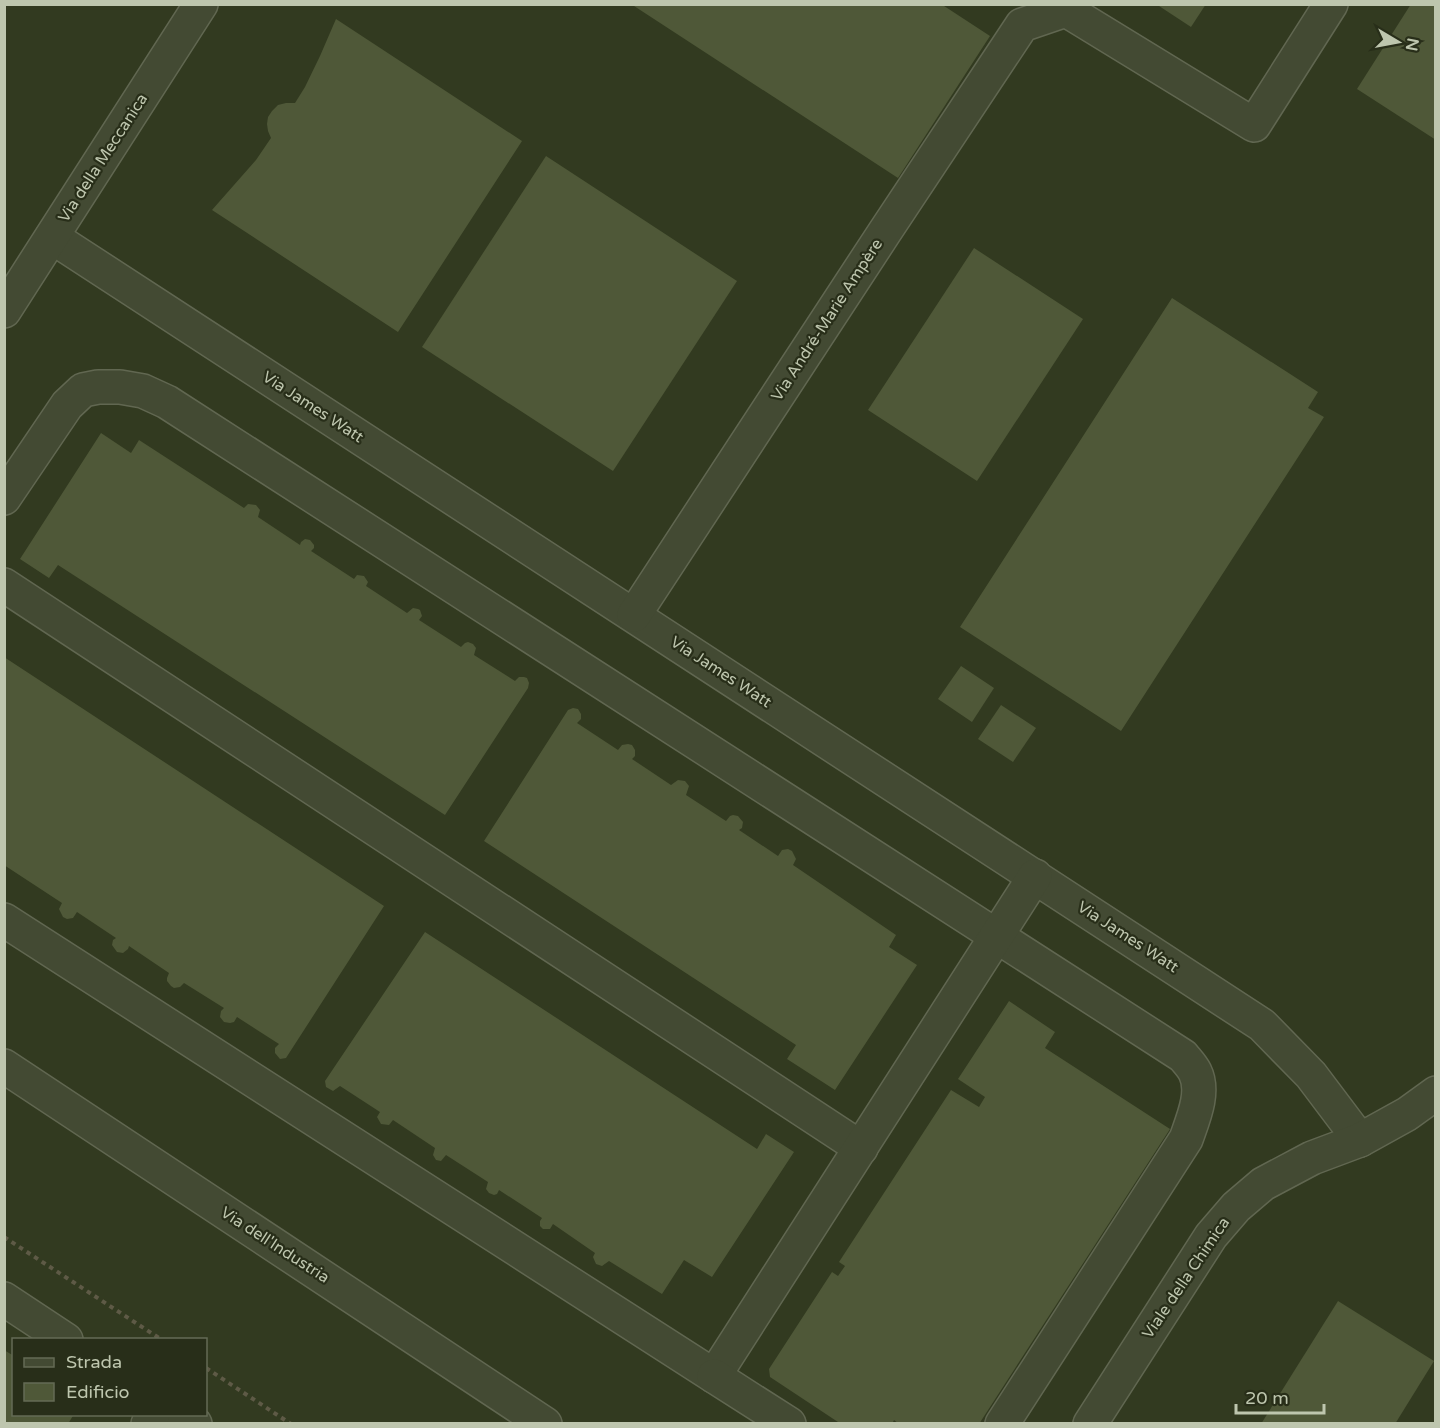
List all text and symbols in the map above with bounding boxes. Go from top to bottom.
north arrow [1368,12,1428,72]
text: N [1401,36,1423,52]
street label: Via della Meccanica [54,90,152,226]
street label: Via André-Marie Ampère [767,235,887,405]
street label: Via James Watt [259,367,367,447]
street label: Via James Watt [667,632,775,712]
street label: Via James Watt [1074,897,1182,977]
street label: Via dell'Industria [217,1202,333,1288]
street label: Viale della Chimica [1138,1213,1234,1343]
legend [12,1338,207,1416]
text: Strada [66,1351,122,1373]
scale bar [1236,1377,1324,1415]
text: Edificio [66,1381,130,1403]
text: 20 m [1245,1387,1289,1409]

